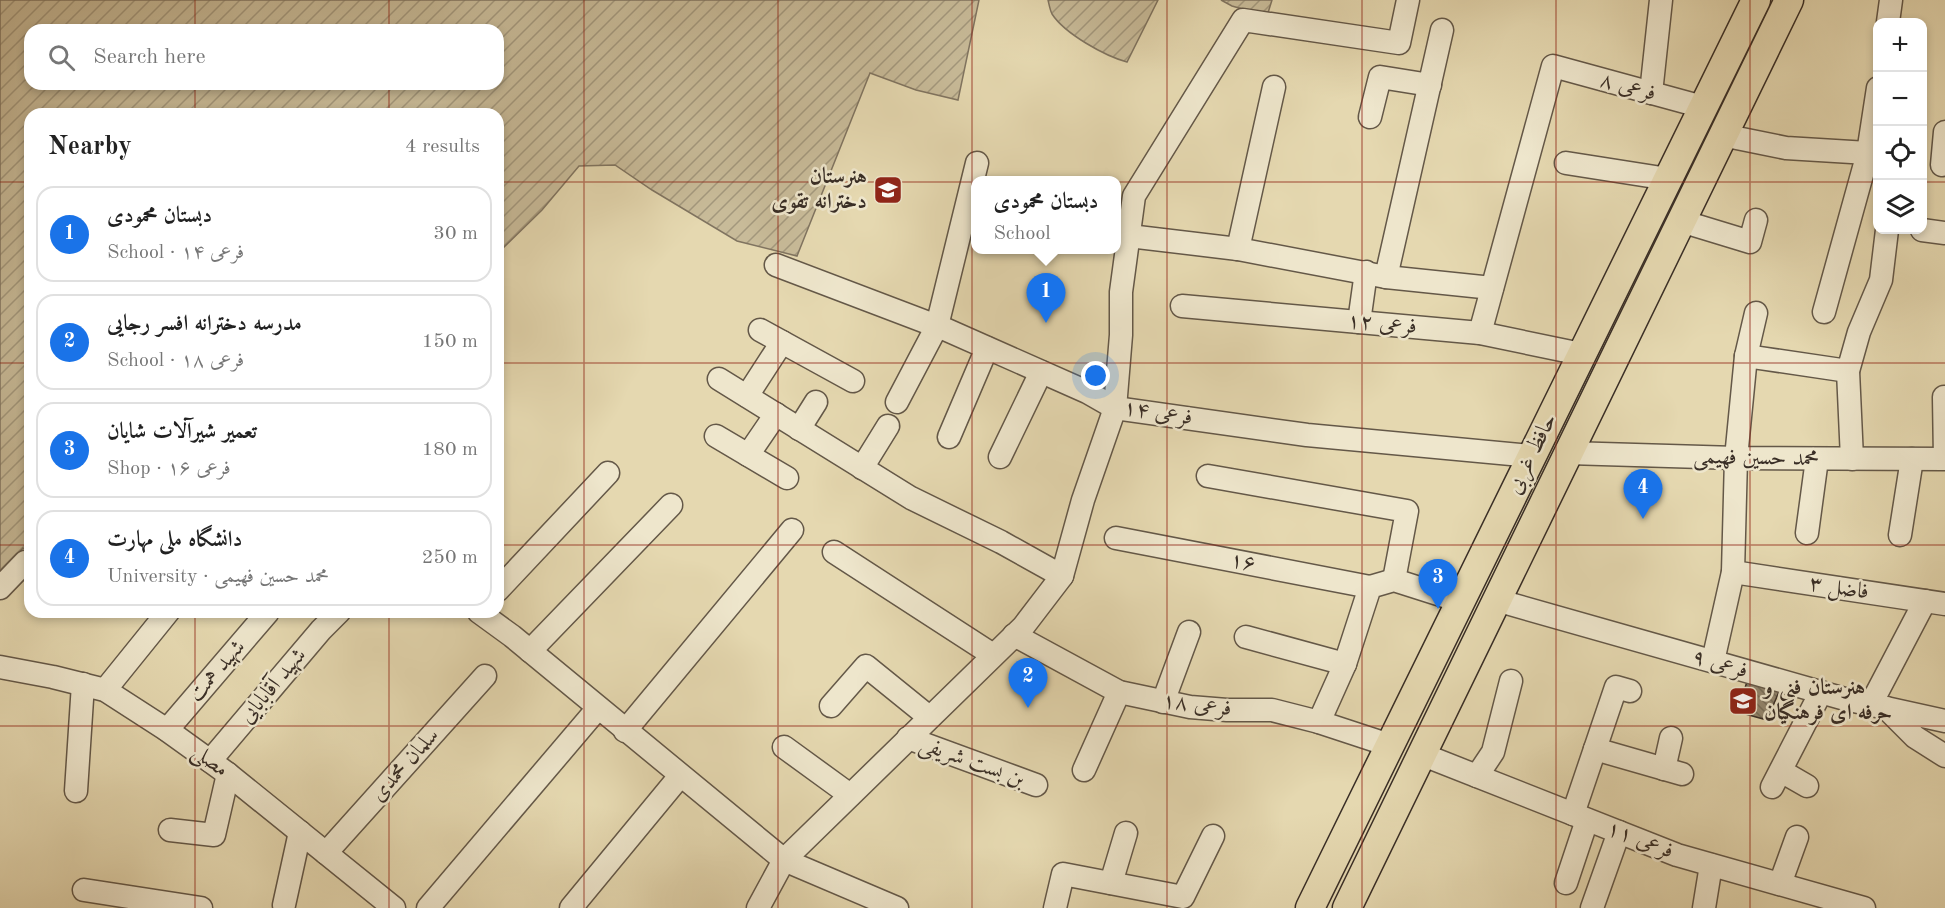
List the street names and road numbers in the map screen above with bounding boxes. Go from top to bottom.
street label: فرعی ۸ [1597,69,1658,107]
street label: فرعی ۱۲ [1346,310,1418,340]
street label: فرعی ۱۴ [1122,397,1194,431]
street label: حافظ غربی [1502,410,1564,499]
street label: محمد حسین فهیمی [1693,446,1819,473]
street label: ۱۶ [1228,549,1258,575]
street label: فاضل ۳ [1807,572,1870,607]
street label: شهید همت [185,636,251,707]
street label: شهید آقابابایی [232,642,313,730]
street label: فرعی ۹ [1689,646,1750,684]
street label: فرعی ۱۸ [1161,690,1233,722]
street label: سلمان محمدی [367,724,443,806]
street label: بن بست شریفی [915,733,1028,795]
street label: مصلی [185,741,232,785]
street label: فرعی ۱۱ [1603,817,1676,865]

